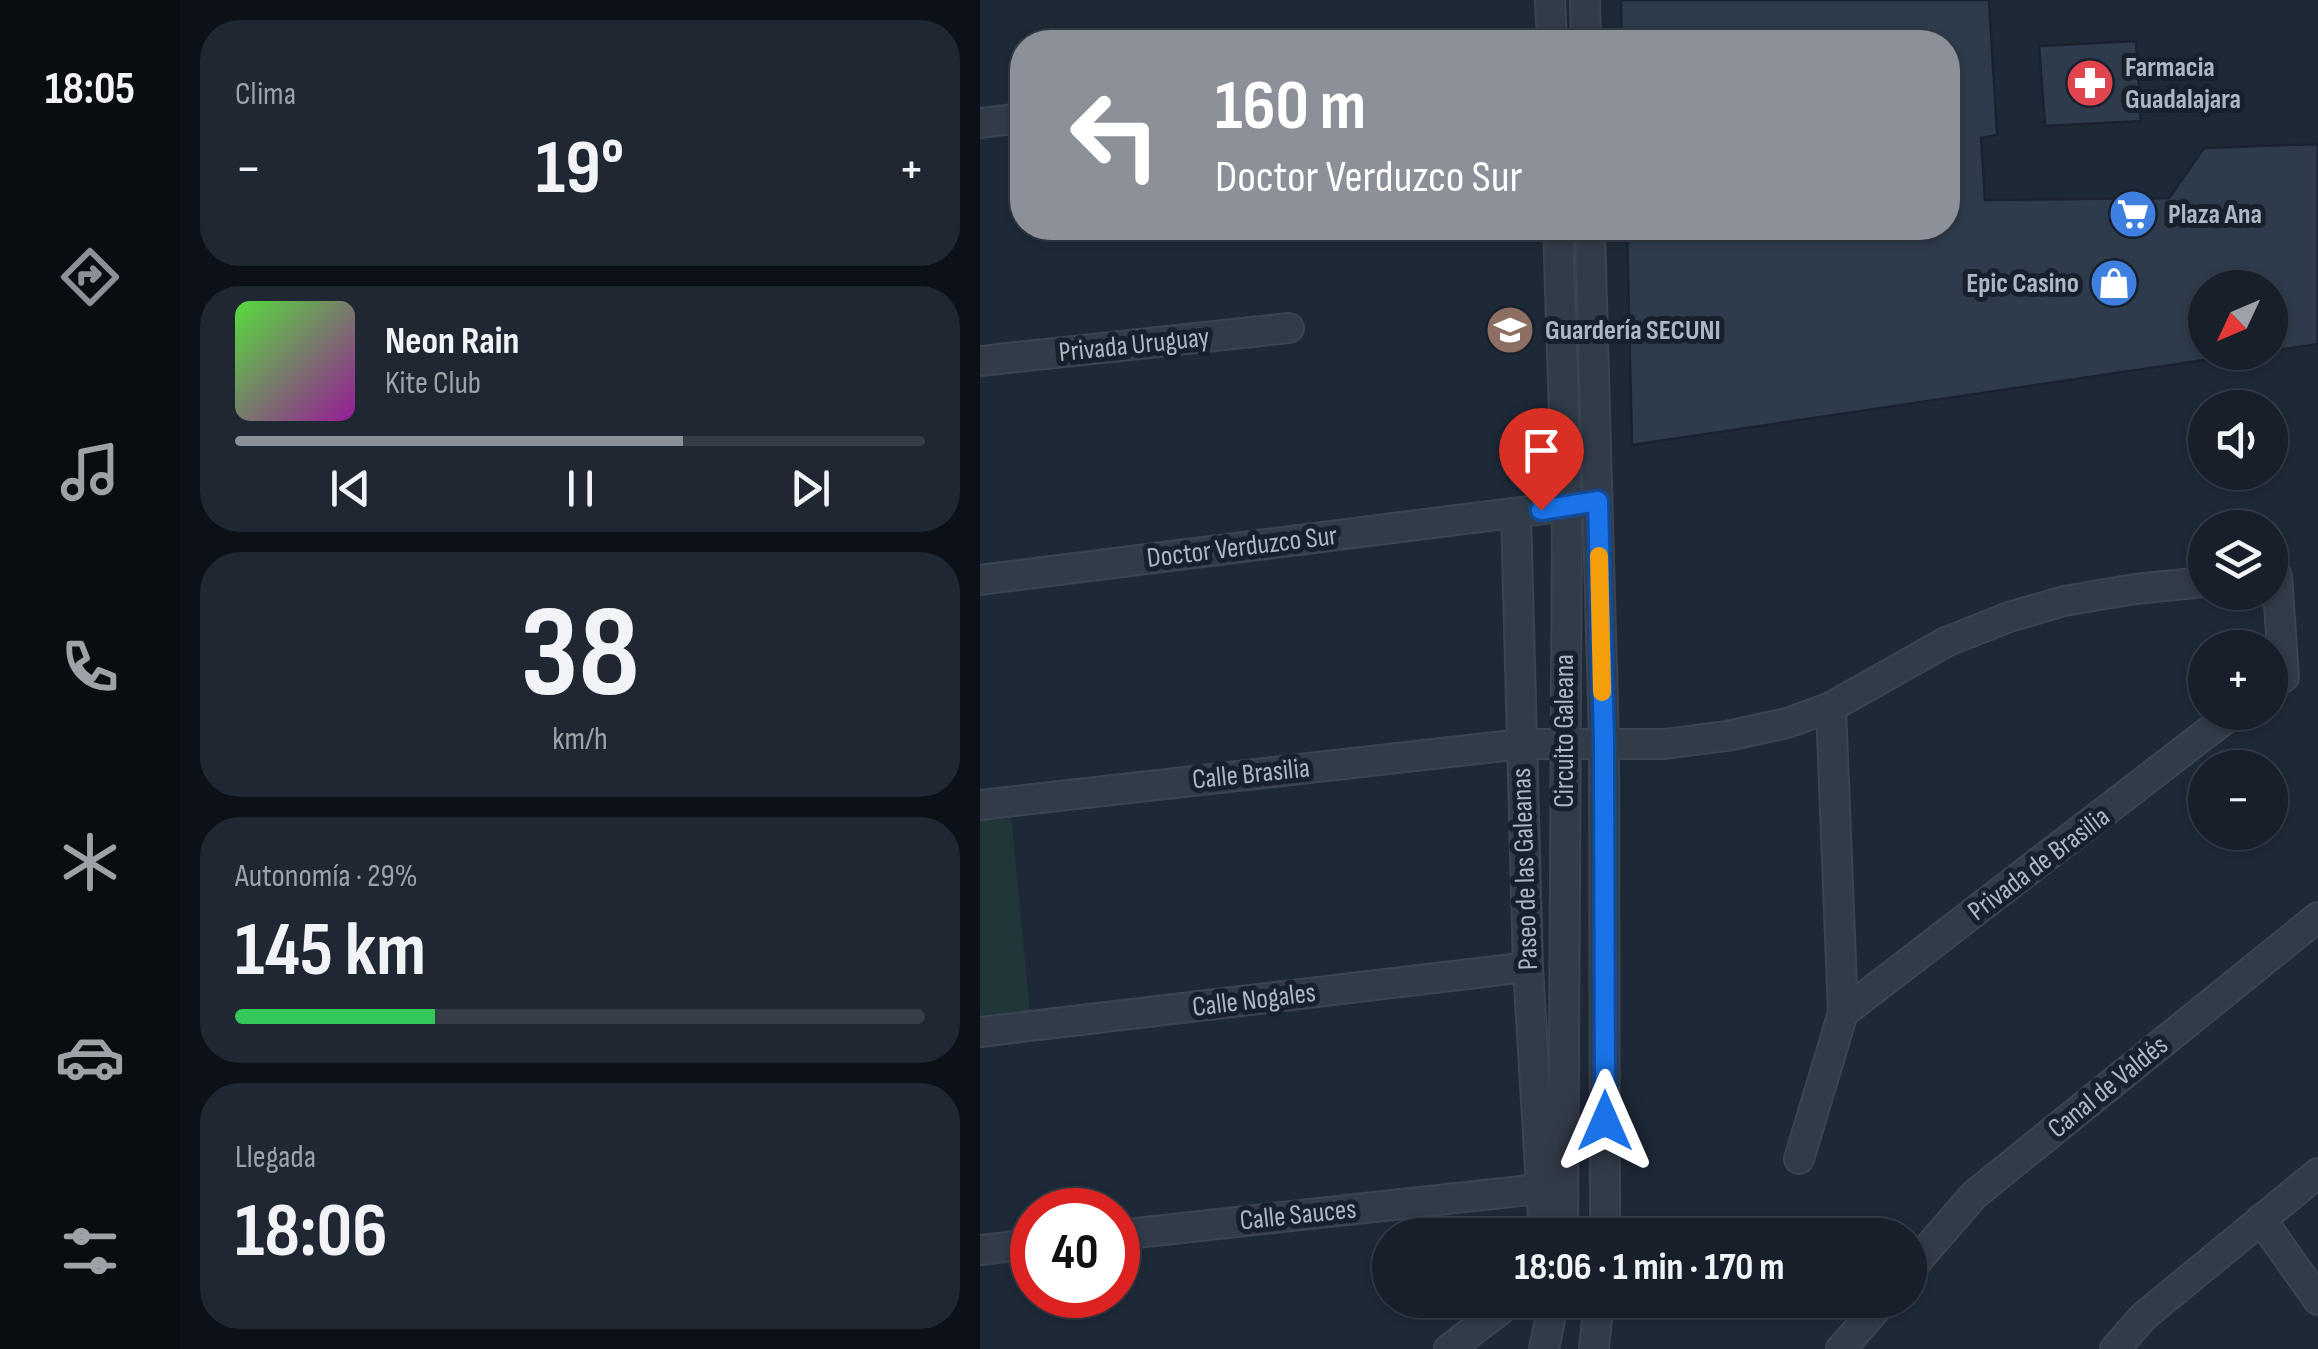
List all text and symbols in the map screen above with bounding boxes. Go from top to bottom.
place label: Farmacia Guadalajara [2125,51,2241,116]
pharmacy icon: Farmacia Guadalajara [2064,57,2116,109]
text: 18:05 [45,62,135,117]
text: 160 m [1215,65,1366,149]
icon: left [1050,70,1180,200]
text: Clima [235,75,296,114]
text: 19° [536,124,624,215]
text: − [235,136,262,203]
text: + [898,136,925,203]
text: Doctor Verduzco Sur [1215,150,1523,205]
supermarket icon: Plaza Ana [2107,188,2159,240]
place label: Plaza Ana [2168,198,2262,231]
icon: directions [55,242,125,312]
shop icon: Epic Casino [2088,257,2140,309]
place label: Epic Casino [1966,267,2079,300]
north arrow [2188,270,2288,370]
map controls [2188,270,2288,850]
school or university icon: Guardería SECUNI [1484,304,1536,356]
place label: Guardería SECUNI [1545,314,1721,347]
text: Neon Rain [385,319,519,364]
street label: Privada Uruguay [1057,321,1211,369]
text: Kite Club [385,364,481,403]
button: sound [2188,390,2288,490]
pin [1499,408,1584,511]
icon: arrive [1514,423,1569,478]
icon: music [55,437,125,507]
icon: previous [323,461,378,516]
icon: pause [553,461,608,516]
icon: next [783,461,838,516]
button: layers [2188,510,2288,610]
street label: Doctor Verduzco Sur [1145,519,1339,575]
text: 38 [520,577,640,733]
button: + [2188,630,2288,730]
icon: phone [55,632,125,702]
street label: Circuito Galeana [1548,654,1581,808]
text: km/h [552,720,608,759]
button: − [2188,750,2288,850]
street label: Calle Brasilia [1191,751,1311,797]
street label: Paseo de las Galeanas [1505,767,1545,971]
street label: Privada de Brasilia [1962,800,2116,928]
icon: climate [55,827,125,897]
text: Autonomía · 29% [235,857,418,896]
text: 145 km [235,906,426,997]
street label: Calle Nogales [1190,976,1318,1024]
icon: car [55,1022,125,1092]
street label: Canal de Valdés [2042,1029,2174,1145]
position arrow [1553,1069,1657,1173]
text: Llegada [235,1138,316,1177]
text: 18:06 [235,1187,388,1278]
speed limit sign: 40 [1010,1188,1140,1318]
street label: Calle Sauces [1238,1192,1358,1238]
icon: filters [55,1216,125,1286]
text: 18:06 · 1 min · 170 m [1514,1245,1785,1290]

